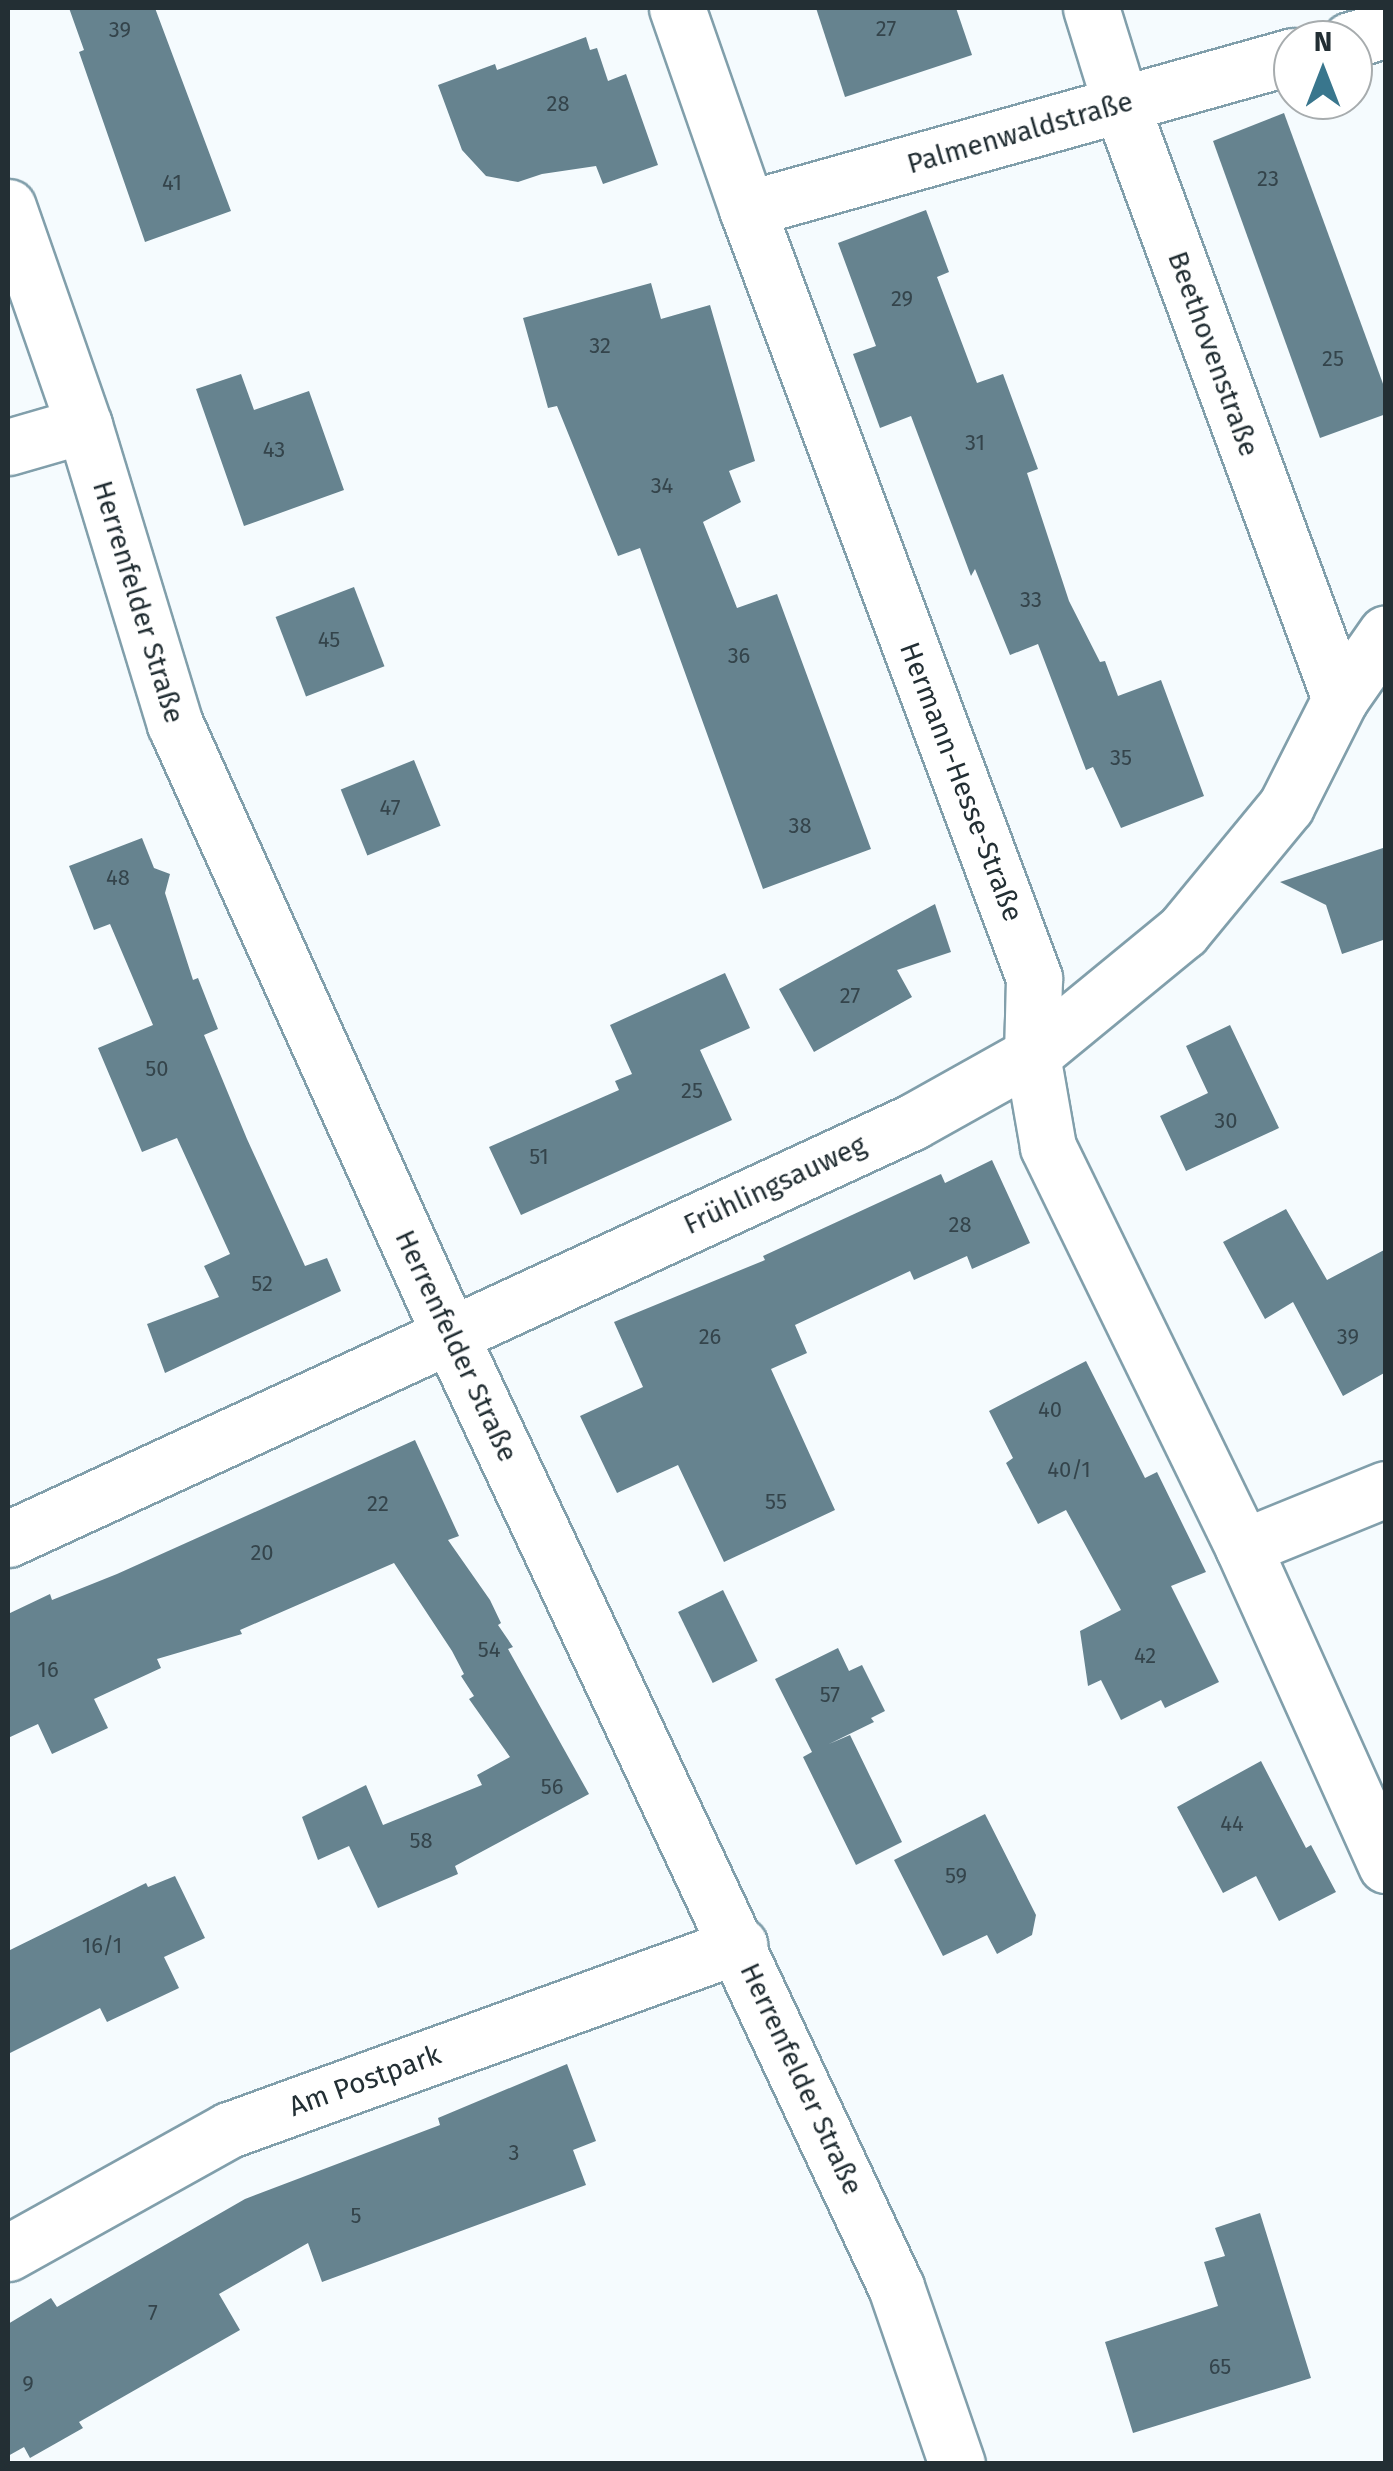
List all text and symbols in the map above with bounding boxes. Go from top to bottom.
house number: 27 [876,16,896,42]
house number: 39 [109,17,131,43]
north arrow [1273,20,1373,120]
text: N [1314,25,1332,58]
street label: Palmenwaldstraße [903,85,1137,181]
house number: 28 [546,91,570,117]
house number: 23 [1257,166,1279,192]
house number: 41 [162,170,182,196]
street label: Beethovenstraße [1160,247,1266,461]
house number: 29 [891,286,913,312]
house number: 32 [589,333,611,359]
house number: 25 [1322,346,1344,372]
house number: 31 [965,430,985,456]
house number: 43 [263,437,285,463]
house number: 34 [651,473,673,499]
street label: Herrenfelder Straße [85,477,191,727]
house number: 33 [1020,587,1042,613]
house number: 45 [318,627,340,653]
street label: Hermann-Hesse-Straße [892,638,1030,926]
house number: 36 [728,643,750,669]
house number: 35 [1110,745,1132,771]
house number: 47 [380,795,400,821]
house number: 38 [788,813,812,839]
house number: 48 [106,865,130,891]
house number: 27 [840,983,860,1009]
house number: 50 [145,1056,169,1082]
house number: 25 [681,1078,703,1104]
house number: 30 [1214,1108,1238,1134]
street label: Frühlingsauweg [678,1128,872,1242]
house number: 51 [529,1144,549,1170]
house number: 28 [948,1212,972,1238]
street label: Herrenfelder Straße [388,1225,524,1467]
house number: 52 [251,1271,273,1297]
house number: 26 [699,1324,721,1350]
house number: 39 [1337,1324,1359,1350]
house number: 40 [1038,1397,1062,1423]
house number: 40/1 [1047,1457,1091,1483]
house number: 55 [765,1489,787,1515]
house number: 22 [367,1491,389,1517]
house number: 20 [250,1540,274,1566]
house number: 54 [478,1637,500,1663]
house number: 42 [1134,1643,1156,1669]
house number: 16 [37,1657,59,1683]
house number: 57 [820,1682,840,1708]
house number: 56 [541,1774,563,1800]
house number: 44 [1220,1811,1244,1837]
house number: 58 [409,1828,433,1854]
house number: 59 [945,1863,967,1889]
house number: 16/1 [82,1933,122,1959]
street label: Herrenfelder Straße [733,1958,869,2200]
street label: Am Postpark [284,2038,446,2124]
house number: 3 [509,2140,519,2166]
house number: 5 [350,2203,362,2229]
house number: 7 [148,2300,158,2326]
house number: 65 [1209,2354,1231,2380]
house number: 9 [22,2371,34,2397]

